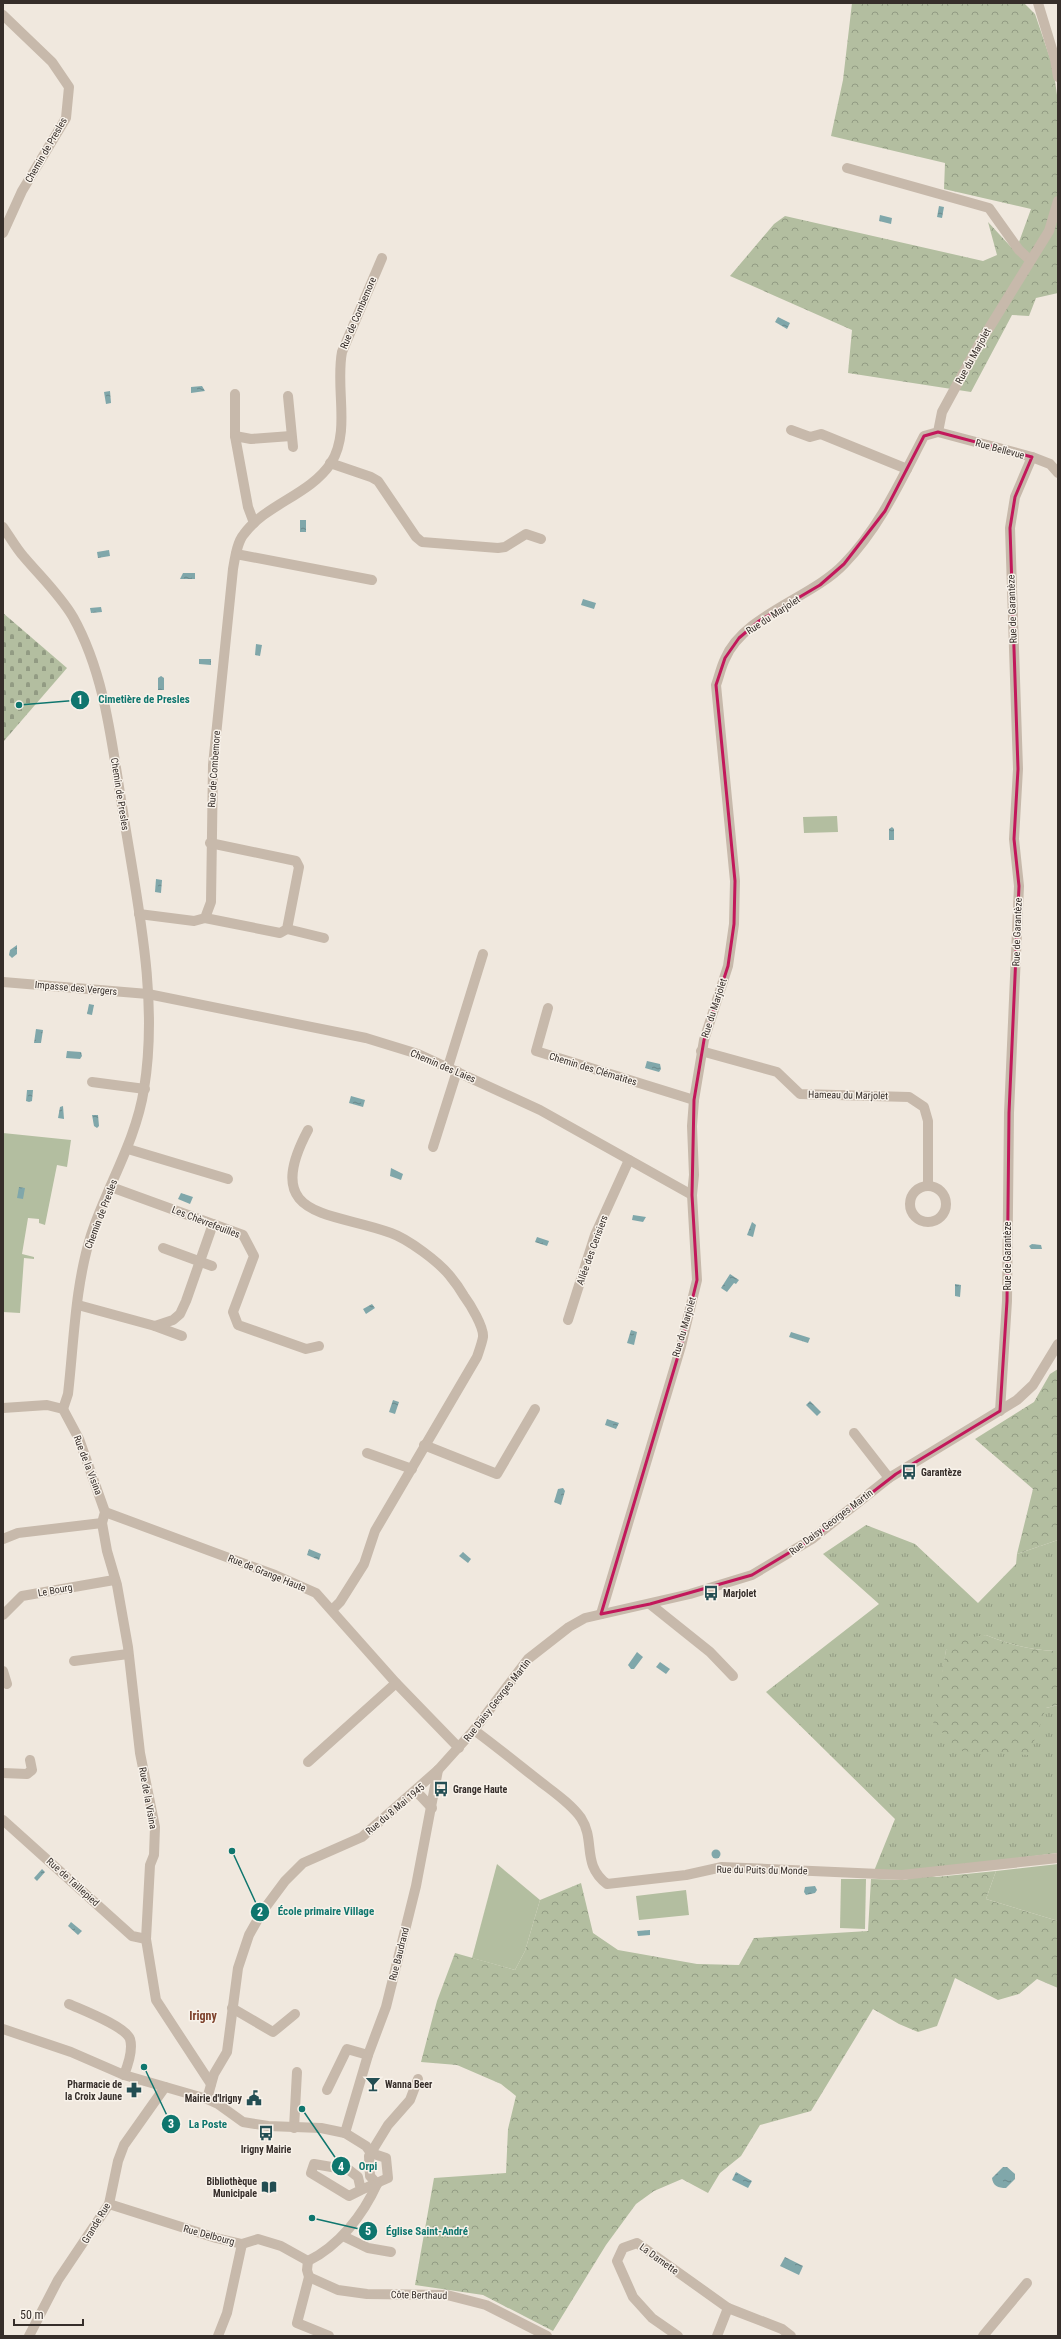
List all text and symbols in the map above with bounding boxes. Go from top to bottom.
street label: Chemin de Presles [23,115,69,185]
street label: Rue de Combemore [338,275,378,351]
street label: Rue du Marjolet [953,326,993,386]
street label: Rue Bellevue [974,437,1026,461]
street label: Rue de Garantèze [1005,574,1019,644]
street label: Rue du Marjolet [744,594,802,636]
callout: Cimetière de Presles [70,688,198,711]
text: 1 [77,693,83,707]
text: Cimetière de Presles [98,693,190,706]
street label: Rue de Combemore [206,730,222,808]
street label: Chemin de Presles [109,757,131,832]
street label: Rue de Garantèze [1010,897,1024,967]
street label: Rue du Marjolet [699,977,729,1039]
street label: Impasse des Vergers [34,979,118,997]
street label: Chemin des Laies [409,1047,478,1085]
street label: Chemin des Clématites [548,1050,639,1088]
street label: Hameau du Marjolet [808,1089,888,1101]
street label: Chemin de Presles [83,1177,119,1250]
street label: Les Chèvrefeuilles [170,1204,242,1240]
street label: Allée des Cerisiers [574,1213,610,1286]
street label: Rue de Garantèze [1002,1221,1013,1290]
street label: Rue du Marjolet [670,1296,698,1358]
street label: Rue de la Visina [72,1434,104,1496]
bus stop icon: Garantèze [900,1463,918,1481]
place label: Garantèze [921,1467,962,1478]
street label: Rue Daisy Georges Martin [787,1487,875,1557]
street label: Rue de Grange Haute [227,1552,308,1594]
street label: Le Bourg [37,1582,73,1598]
bus stop icon: Marjolet [702,1584,720,1602]
place label: Marjolet [723,1588,756,1599]
street label: Rue Daisy Georges Martin [461,1656,533,1743]
street label: Rue de la Visina [137,1766,159,1830]
bus stop icon: Grange Haute [432,1780,450,1798]
street label: Rue du 8 Mai 1945 [363,1781,427,1837]
place label: Grange Haute [453,1784,508,1795]
street label: Rue de Taillepied [45,1856,102,1908]
street label: Rue du Puits du Monde [716,1864,808,1876]
callout: École primaire Village [250,1900,382,1923]
text: 2 [257,1905,263,1919]
text: École primaire Village [278,1905,374,1918]
street label: Rue Baudrand [387,1926,411,1982]
district label: Irigny [189,2009,217,2023]
bar icon: Wanna Beer [364,2075,382,2093]
place label: Pharmacie de la Croix Jaune [65,2079,122,2102]
place label: Wanna Beer [385,2079,433,2090]
pharmacy icon: Pharmacie de la Croix Jaune [125,2081,143,2099]
public building icon: Mairie d'Irigny [245,2089,263,2107]
place label: Mairie d'Irigny [185,2093,243,2104]
callout: La Poste [161,2112,235,2135]
text: 3 [168,2117,174,2131]
text: La Poste [189,2118,227,2131]
bus stop icon: Irigny Mairie [257,2124,275,2142]
place label: Irigny Mairie [241,2144,292,2155]
callout: Orpi [331,2155,385,2178]
text: 4 [338,2160,344,2174]
text: Orpi [359,2160,377,2173]
place label: Bibliothèque Municipale [206,2176,257,2199]
library icon: Bibliothèque Municipale [260,2178,278,2196]
street label: Grande Rue [80,2201,113,2245]
callout: Église Saint-André [358,2220,476,2243]
street label: Rue Delbourg [182,2223,236,2247]
text: 5 [365,2224,371,2238]
text: Église Saint-André [386,2225,468,2238]
street label: La Damette [637,2241,681,2277]
street label: Côte Berthaud [391,2289,447,2301]
scale bar [14,2301,83,2327]
text: 50 m [20,2308,44,2322]

